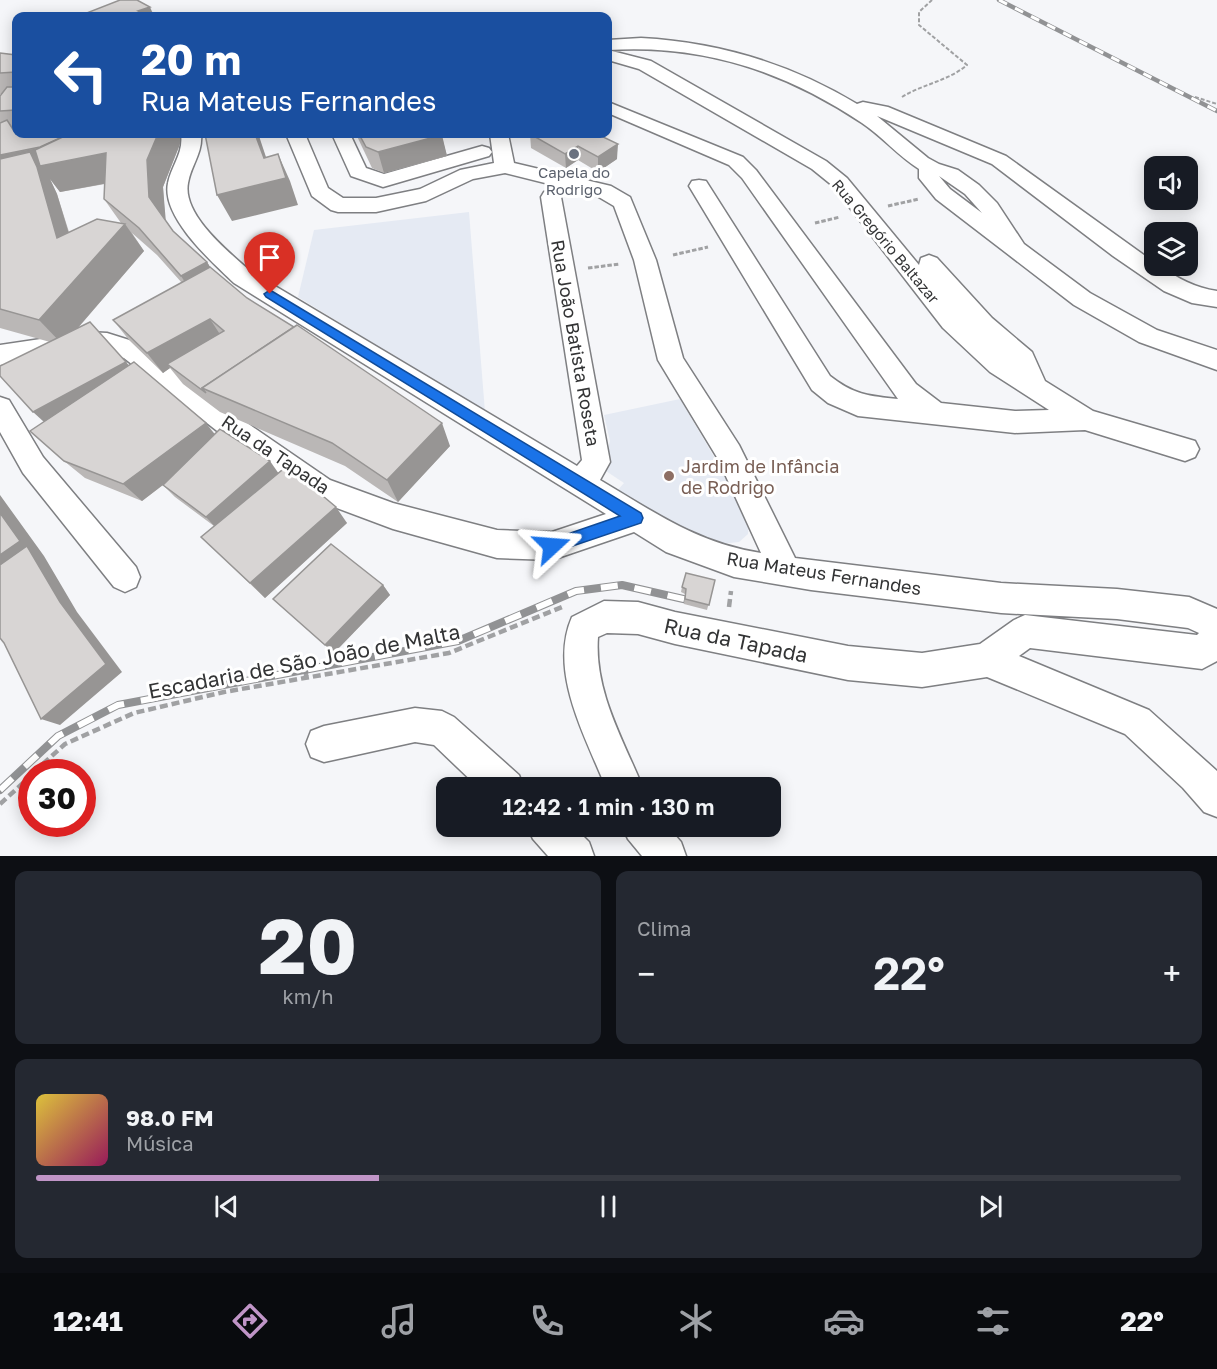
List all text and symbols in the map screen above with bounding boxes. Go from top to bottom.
text: 20 m [141,34,241,84]
icon: left [42,36,120,114]
text: Rua Mateus Fernandes [141,85,436,117]
marker: Capela do Rodrigo [567,147,581,161]
map controls [1144,156,1198,276]
button: sound [1144,156,1198,210]
place label: Capela do Rodrigo [538,163,610,198]
street label: Rua Gregório Baltazar [829,175,943,307]
button: layers [1144,222,1198,276]
pin [244,232,295,294]
street label: Rua João Batista Roseta [547,238,605,448]
icon: arrive [253,241,286,274]
street label: Rua da Tapada [218,410,334,498]
place label: Jardim de Infância de Rodrigo [681,455,839,498]
marker: Jardim de Infância de Rodrigo [662,469,676,483]
position arrow [520,514,584,578]
street label: Rua Mateus Fernandes [725,547,923,599]
street label: Rua da Tapada [662,612,810,668]
street label: Escadaria de São João de Malta [146,618,462,704]
speed limit sign: 30 [18,759,96,837]
text: 12:42 · 1 min · 130 m [502,793,715,820]
text: 20 [259,898,357,991]
text: Clima [637,916,691,940]
text: 22° [873,946,945,1000]
text: − [637,954,655,993]
text: + [1163,954,1181,993]
text: km/h [283,984,333,1008]
text: 98.0 FM [126,1104,214,1131]
text: Música [126,1131,193,1155]
icon: previous [210,1190,243,1223]
icon: pause [592,1190,625,1223]
icon: next [974,1190,1007,1223]
icon: directions [229,1300,271,1342]
icon: music [378,1300,420,1342]
icon: phone [526,1300,568,1342]
icon: climate [675,1300,717,1342]
icon: car [823,1300,865,1342]
icon: filters [972,1300,1014,1342]
text: 12:41 [53,1305,123,1337]
text: 22° [1120,1305,1164,1337]

